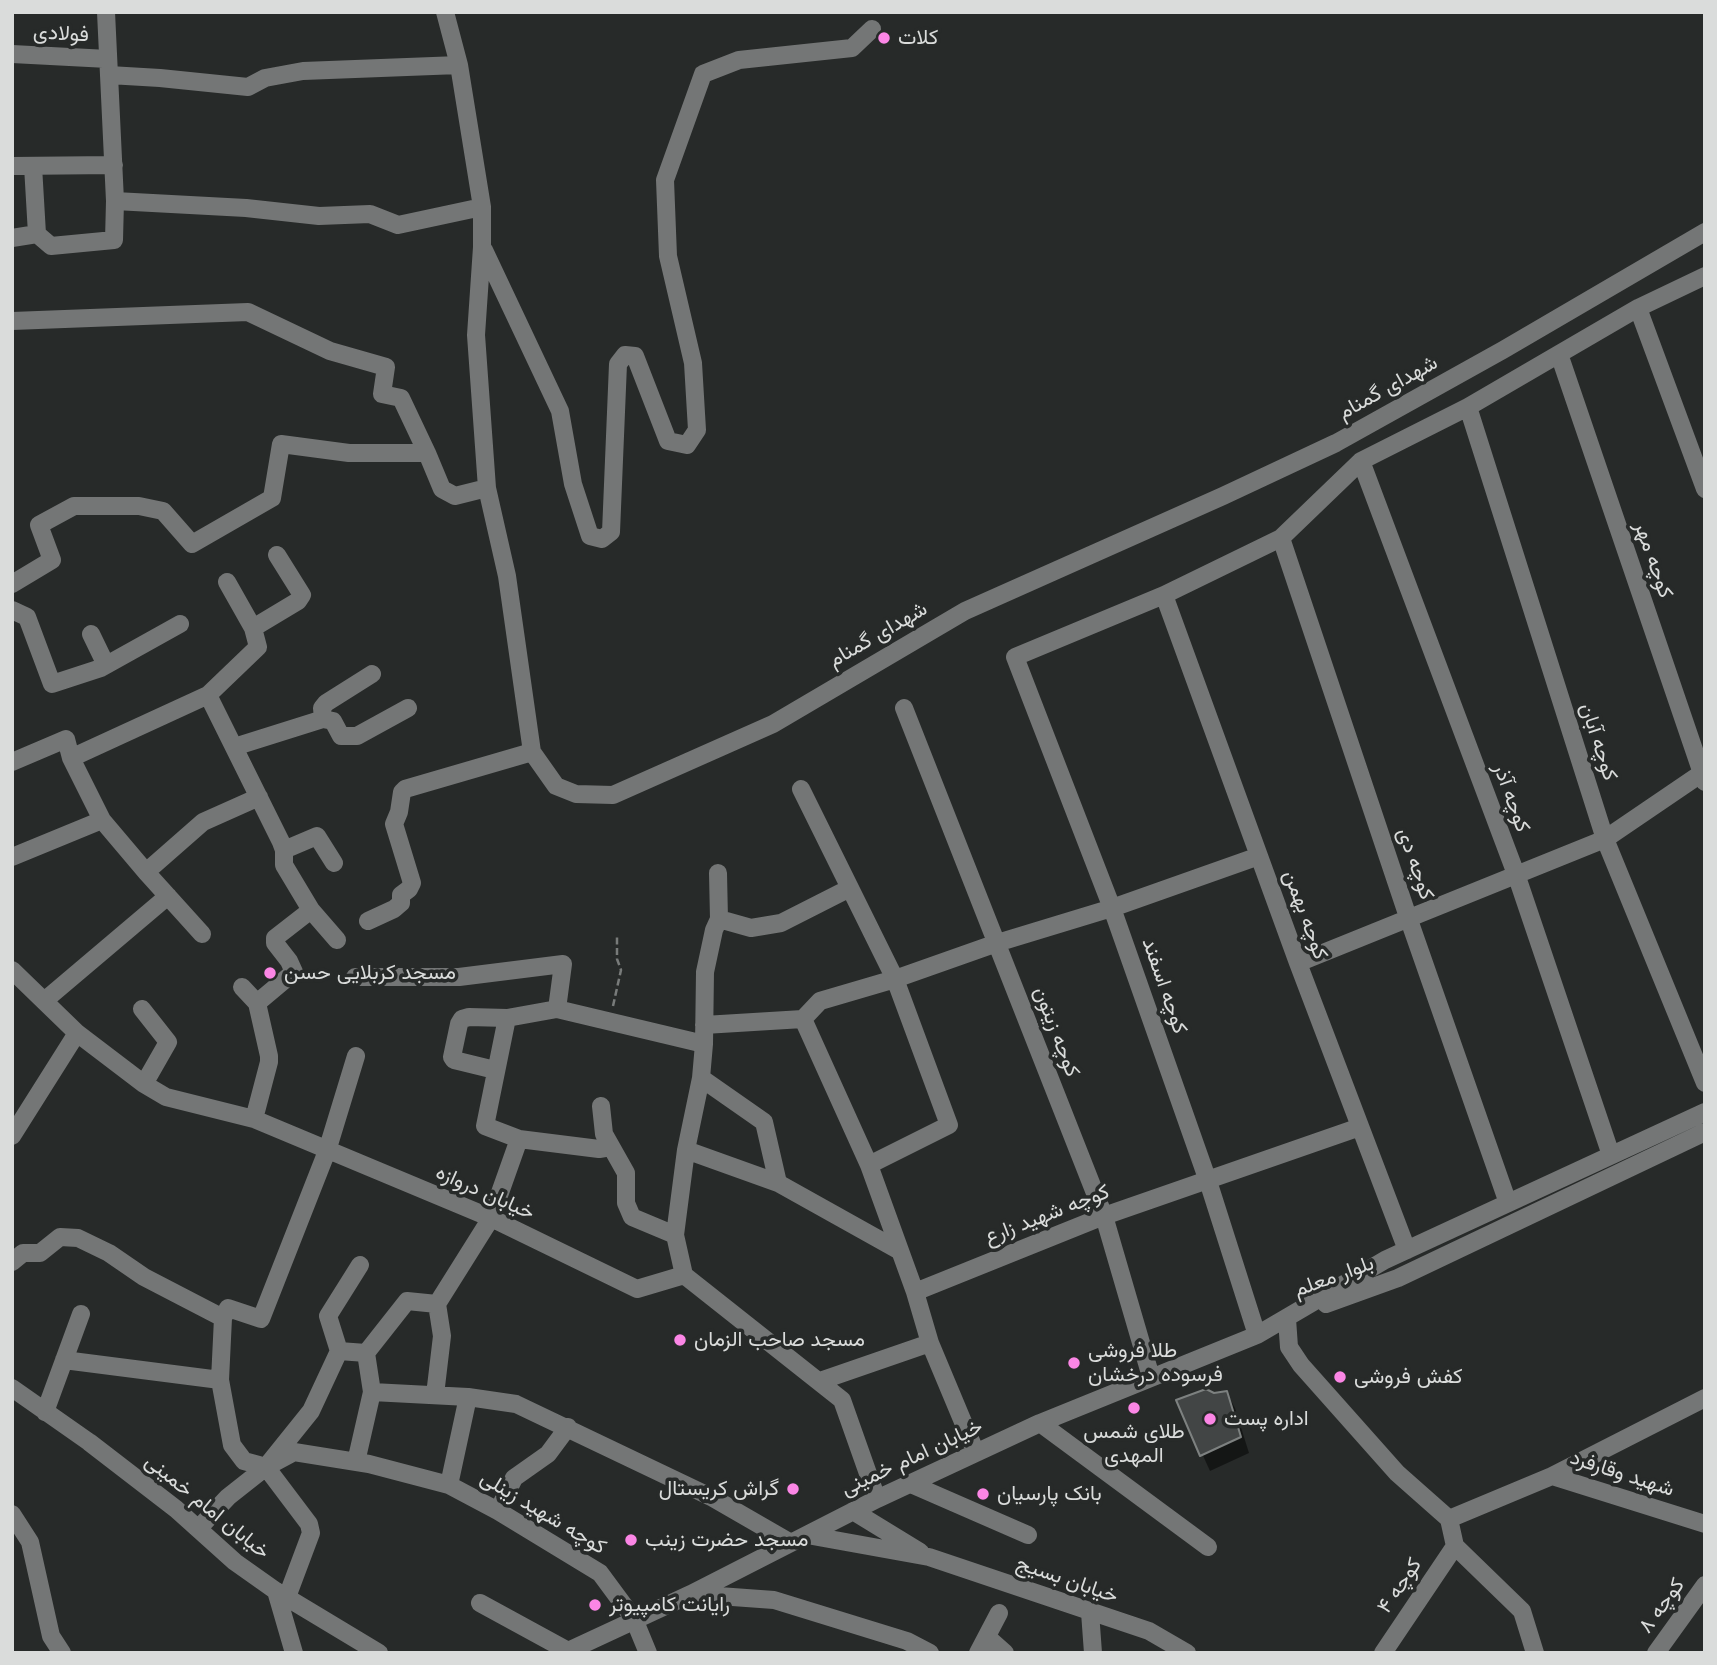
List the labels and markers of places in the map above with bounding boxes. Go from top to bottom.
place label: کلات [898,25,938,51]
marker: کلات [876,30,892,46]
place label: مسجد کربلایی حسن [284,960,456,986]
marker: مسجد کربلایی حسن [262,965,278,981]
place label: مسجد صاحب الزمان [694,1327,865,1353]
marker: مسجد صاحب الزمان [672,1332,688,1348]
place label: طلا فروشی فرسوده درخشان [1088,1338,1223,1388]
marker: طلا فروشی فرسوده درخشان [1066,1355,1082,1371]
place label: کفش فروشی [1354,1364,1462,1390]
marker: کفش فروشی [1332,1369,1348,1385]
marker: طلای شمس المهدی [1126,1400,1142,1416]
place label: اداره پست [1224,1406,1309,1432]
marker: اداره پست [1202,1411,1218,1427]
place label: طلای شمس المهدی [1083,1419,1185,1469]
place label: گراش کریستال [659,1476,779,1502]
marker: گراش کریستال [785,1481,801,1497]
place label: بانک پارسیان [997,1481,1102,1507]
marker: بانک پارسیان [975,1486,991,1502]
place label: مسجد حضرت زینب [645,1527,808,1553]
marker: مسجد حضرت زینب [623,1532,639,1548]
place label: رایانت کامپیوتر [609,1592,730,1618]
marker: رایانت کامپیوتر [587,1597,603,1613]

